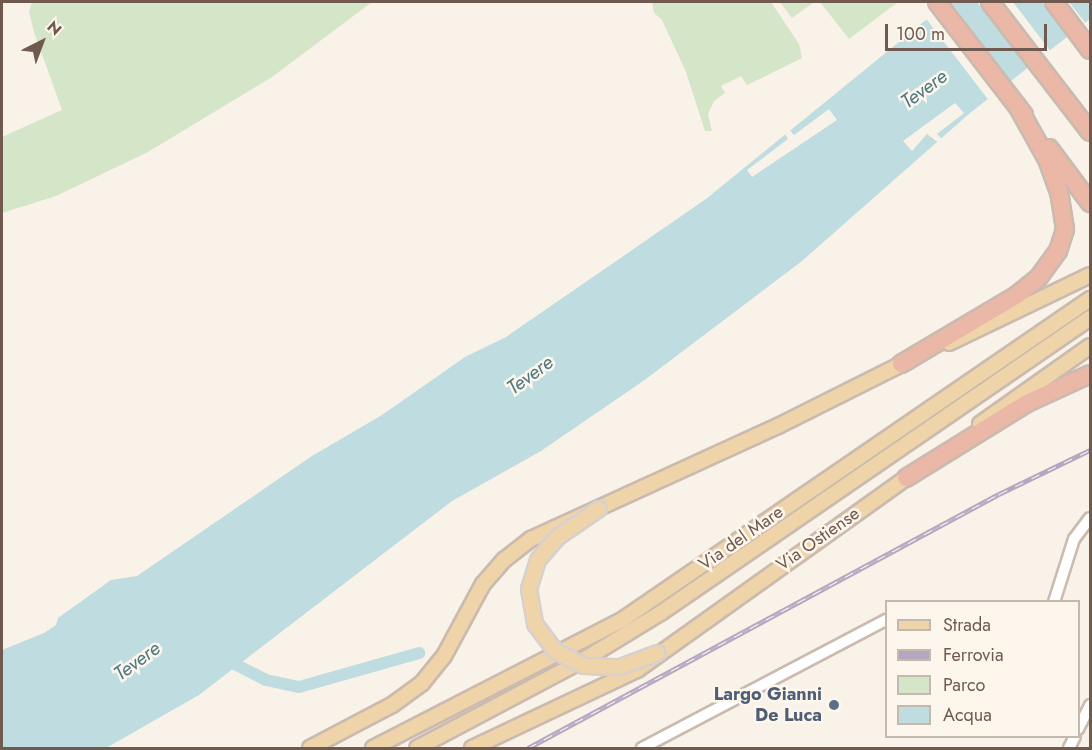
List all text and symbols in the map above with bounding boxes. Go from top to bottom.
north arrow [12,12,72,72]
scale bar [888,12,1050,50]
text: N [42,15,67,41]
text: 100 m [896,21,945,47]
water label: Tevere [896,64,952,114]
water label: Tevere [502,350,558,400]
street label: Via del Mare [695,501,787,575]
street label: Via Ostiense [772,503,864,575]
legend [885,600,1080,738]
text: Strada [943,612,991,638]
water label: Tevere [109,636,165,686]
text: Ferrovia [943,642,1004,668]
text: Parco [943,672,985,698]
place label: Largo Gianni De Luca [714,684,822,726]
marker: Largo Gianni De Luca [827,698,841,712]
text: Acqua [943,702,992,728]

